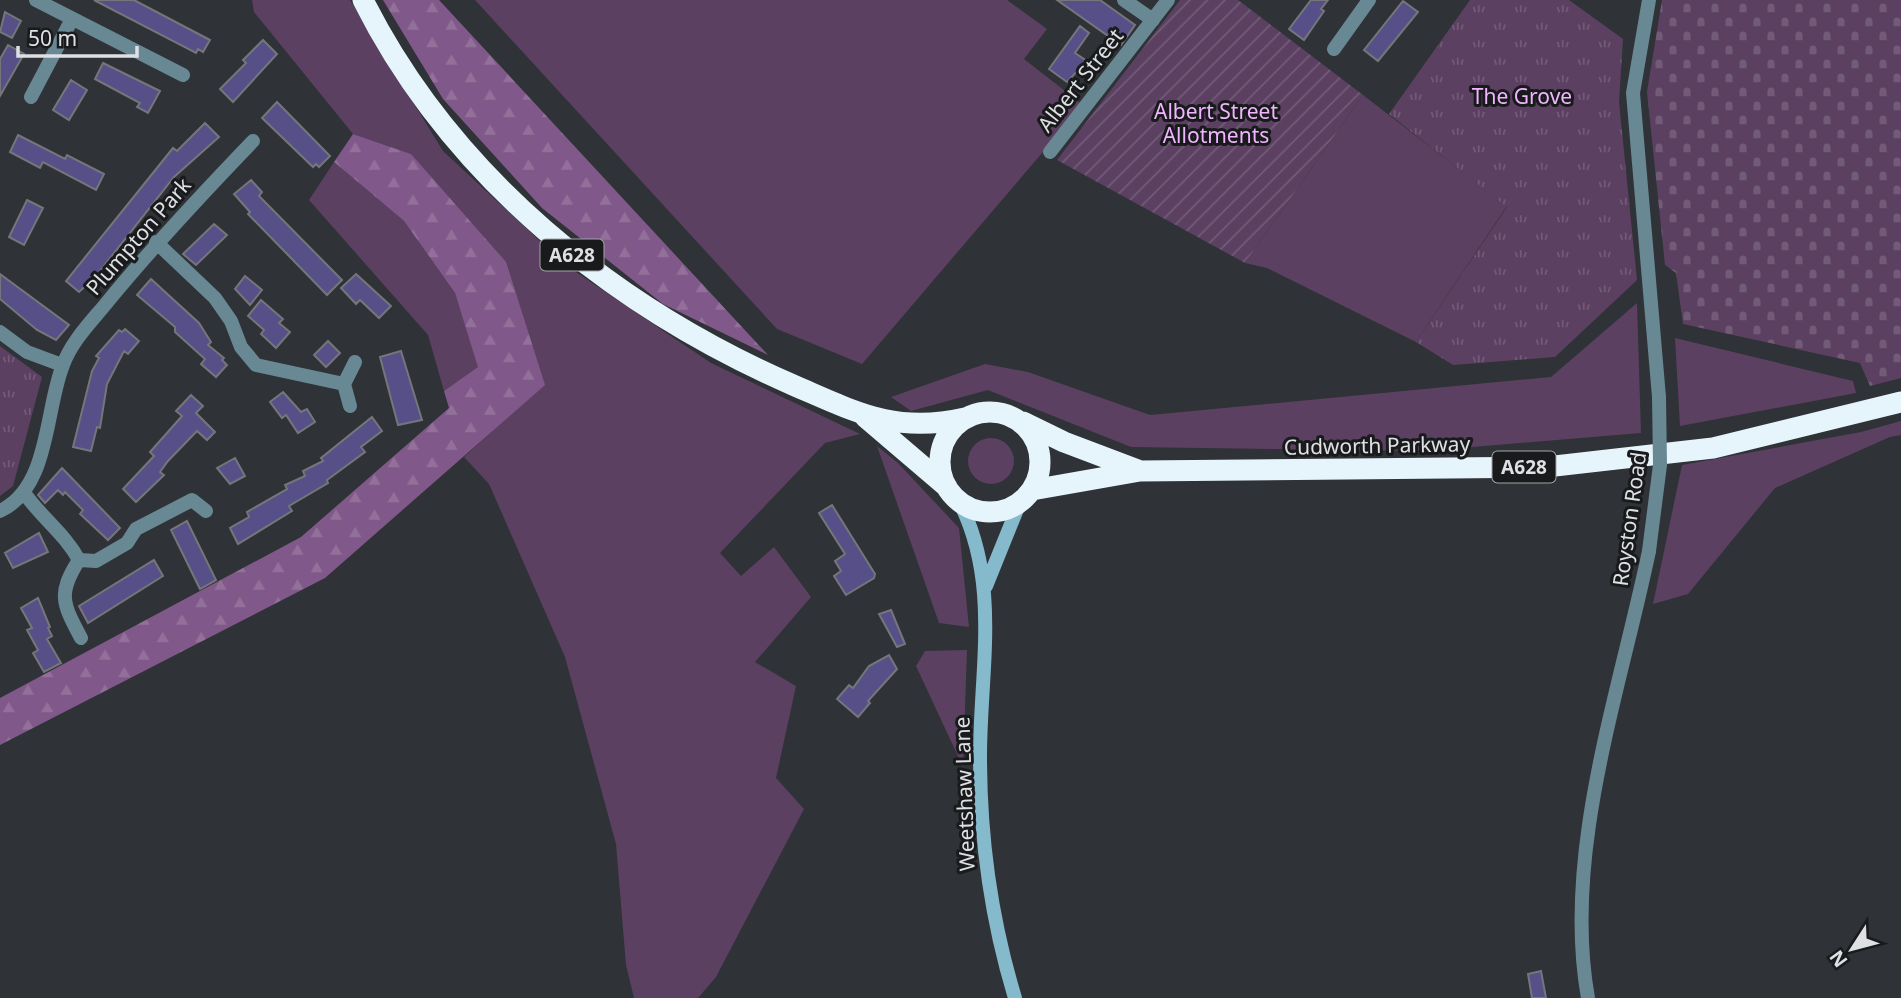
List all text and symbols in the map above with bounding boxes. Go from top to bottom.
scale bar [18,14,136,58]
street label: Albert Street [1031,22,1129,137]
text: 50 m [28,24,77,52]
park label: The Grove [1472,82,1572,110]
park label: Albert Street Allotments [1154,97,1278,149]
street label: Plumpton Park [79,171,197,301]
road number: A628 [540,240,604,270]
street label: Cudworth Parkway [1284,429,1471,461]
street label: Royston Road [1606,450,1652,588]
road number: A628 [1492,452,1556,482]
street label: Weetshaw Lane [947,716,981,872]
north arrow [1817,914,1887,984]
text: N [1823,945,1853,973]

